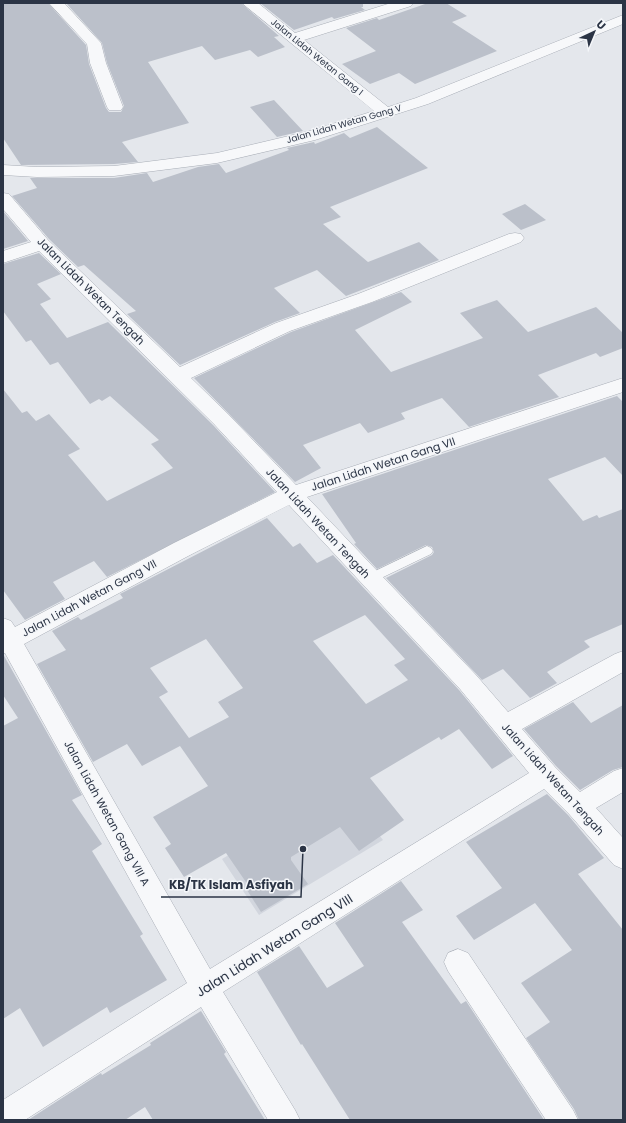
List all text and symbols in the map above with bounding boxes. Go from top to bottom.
north arrow [574,12,614,52]
street label: Jalan Lidah Wetan Gang I [268,16,366,98]
text: U [593,16,609,33]
street label: Jalan Lidah Wetan Gang V [285,102,403,146]
street label: Jalan Lidah Wetan Tengah [34,234,148,348]
street label: Jalan Lidah Wetan Gang VII [309,433,457,495]
street label: Jalan Lidah Wetan Tengah [262,464,374,582]
street label: Jalan Lidah Wetan Gang VII [19,556,159,640]
street label: Jalan Lidah Wetan Tengah [498,719,608,839]
street label: Jalan Lidah Wetan Gang VIII A [60,737,154,889]
callout: KB/TK Islam Asfiyah [161,873,301,897]
text: KB/TK Islam Asfiyah [169,876,293,893]
street label: Jalan Lidah Wetan Gang VIII [192,889,356,1002]

